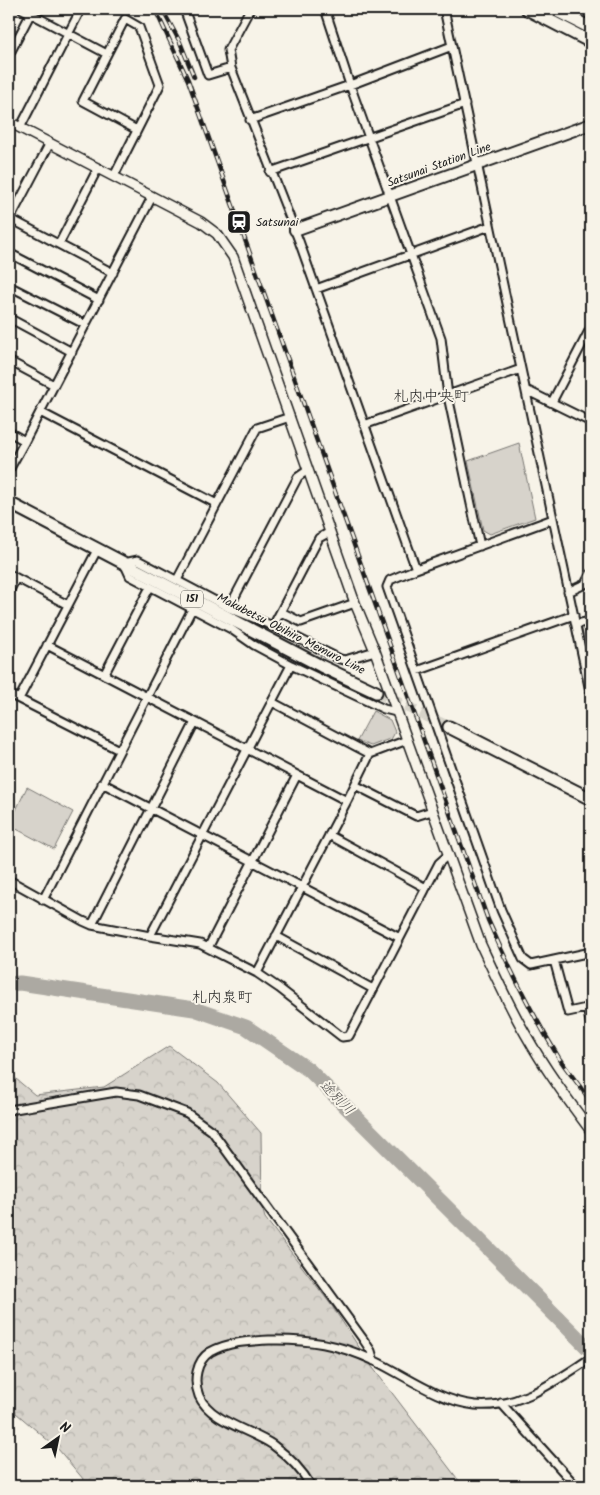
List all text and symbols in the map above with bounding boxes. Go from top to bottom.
street label: Satsunai Station Line [384,137,494,193]
station icon: Satsunai [226,209,252,235]
place label: Satsunai [256,213,300,232]
district label: 札内中央町 [393,385,469,409]
street label: Makubetsu Obihiro Memuro Line [214,588,369,680]
road number: 151 [181,590,203,608]
district label: 札内泉町 [192,986,253,1010]
water label: 途別川 [314,1075,360,1121]
north arrow [32,1412,82,1462]
text: N [55,1416,74,1440]

